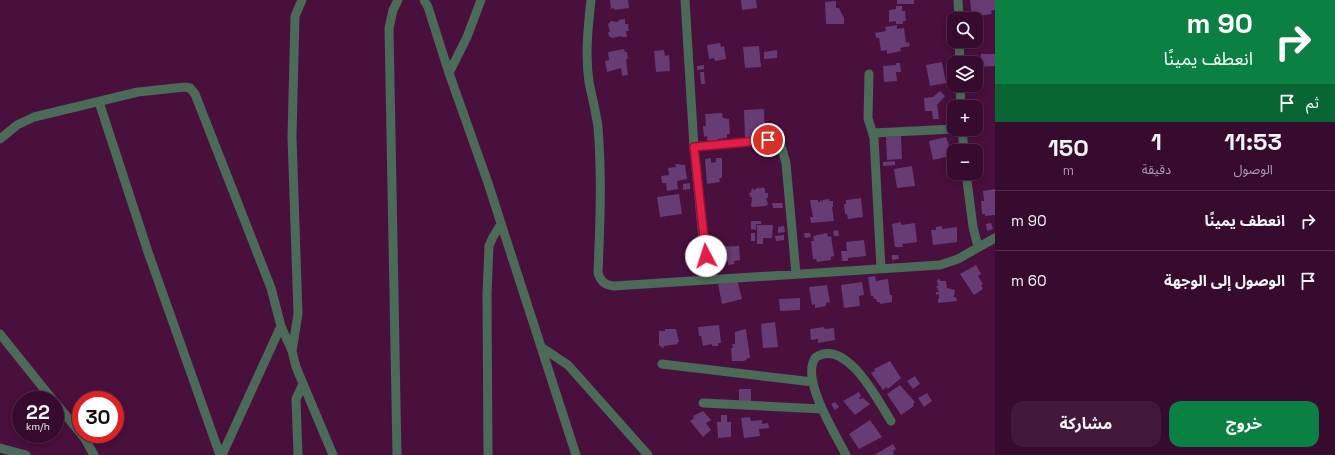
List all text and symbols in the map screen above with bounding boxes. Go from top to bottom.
text: 90 m [1187,5,1253,41]
map controls [947,12,983,180]
button: search [947,12,983,48]
icon: right [1267,16,1319,68]
text: انعطف يمينًا [1163,47,1253,70]
button: layers [947,56,983,92]
icon: arrive [1276,92,1298,114]
text: ثم [1306,93,1319,112]
button: + [947,100,983,136]
pin [751,123,785,157]
text: 1 [1151,126,1162,157]
text: 11:53 [1224,126,1282,157]
icon: arrive [757,129,779,151]
text: 150 [1048,132,1089,163]
button: − [947,144,983,180]
text: دقيقة [1142,161,1171,178]
text: الوصول [1233,161,1273,178]
text: m [1063,162,1074,179]
icon: right [1297,210,1319,232]
text: 90 m [1011,211,1047,230]
text: انعطف يمينًا [1204,211,1285,230]
position arrow [685,235,727,277]
icon: arrive [1297,270,1319,292]
text: 60 m [1011,271,1047,290]
text: الوصول إلى الوجهة [1164,271,1285,290]
speed limit sign: 30 [72,391,124,443]
text: 22 [26,399,50,425]
button: مشاركة [1011,401,1161,447]
button: خروج [1169,401,1319,447]
text: km/h [26,420,50,433]

